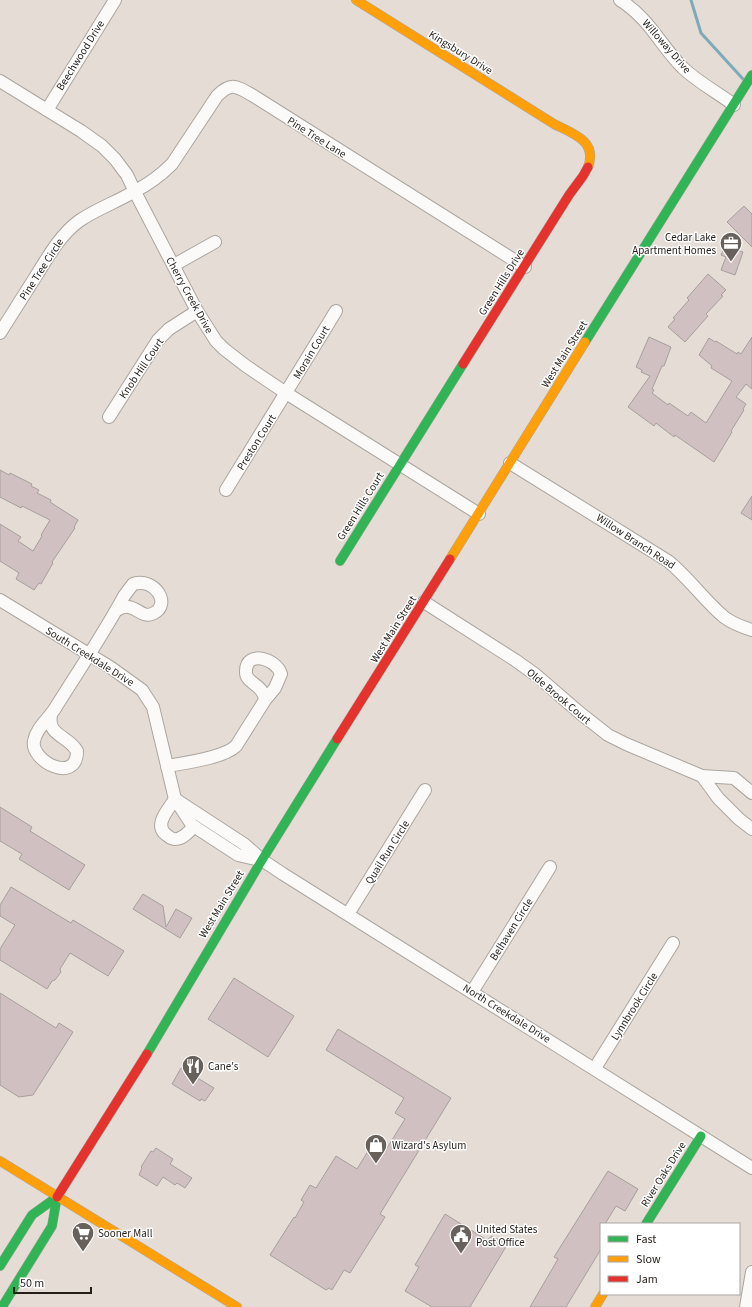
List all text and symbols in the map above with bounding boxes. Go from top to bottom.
street label: Willoway Drive [639,16,695,77]
street label: Beechwood Drive [53,17,108,93]
street label: Kingsbury Drive [426,27,496,78]
street label: Pine Tree Lane [284,113,350,162]
place label: Cedar Lake Apartment Homes [632,230,717,258]
office icon: Cedar Lake Apartment Homes [718,230,744,263]
street label: Pine Tree Circle [16,235,67,303]
street label: Green Hills Drive [475,246,528,318]
street label: Cherry Creek Drive [162,254,217,337]
street label: West Main Street [538,318,591,391]
street label: Morain Court [290,323,333,382]
street label: Knob Hill Court [116,335,167,402]
street label: Preston Court [233,411,280,473]
street label: Green Hills Court [333,469,388,543]
street label: Willow Branch Road [593,510,678,573]
street label: West Main Street [367,593,420,666]
street label: South Creekdale Drive [43,623,137,690]
street label: Olde Brook Court [523,665,594,728]
street label: Quail Run Circle [362,817,413,887]
street label: West Main Street [195,867,248,941]
street label: Belhaven Circle [486,895,537,963]
street label: Lynnbrook Circle [608,969,662,1043]
street label: North Creekdale Drive [460,980,554,1047]
restaurant icon: Cane's [180,1053,206,1086]
place label: Cane's [208,1059,239,1074]
shop icon: Wizard's Asylum [363,1132,389,1165]
place label: Wizard's Asylum [392,1138,466,1153]
street label: River Oaks Drive [637,1138,690,1210]
supermarket icon: Sooner Mall [70,1220,96,1253]
public building icon: United States Post Office [448,1222,474,1255]
place label: United States Post Office [476,1222,538,1250]
legend [600,1223,740,1295]
place label: Sooner Mall [98,1226,153,1241]
text: Fast [636,1231,656,1248]
text: Slow [636,1251,661,1268]
scale bar [14,1269,91,1295]
text: Jam [636,1271,658,1288]
text: 50 m [20,1275,44,1292]

